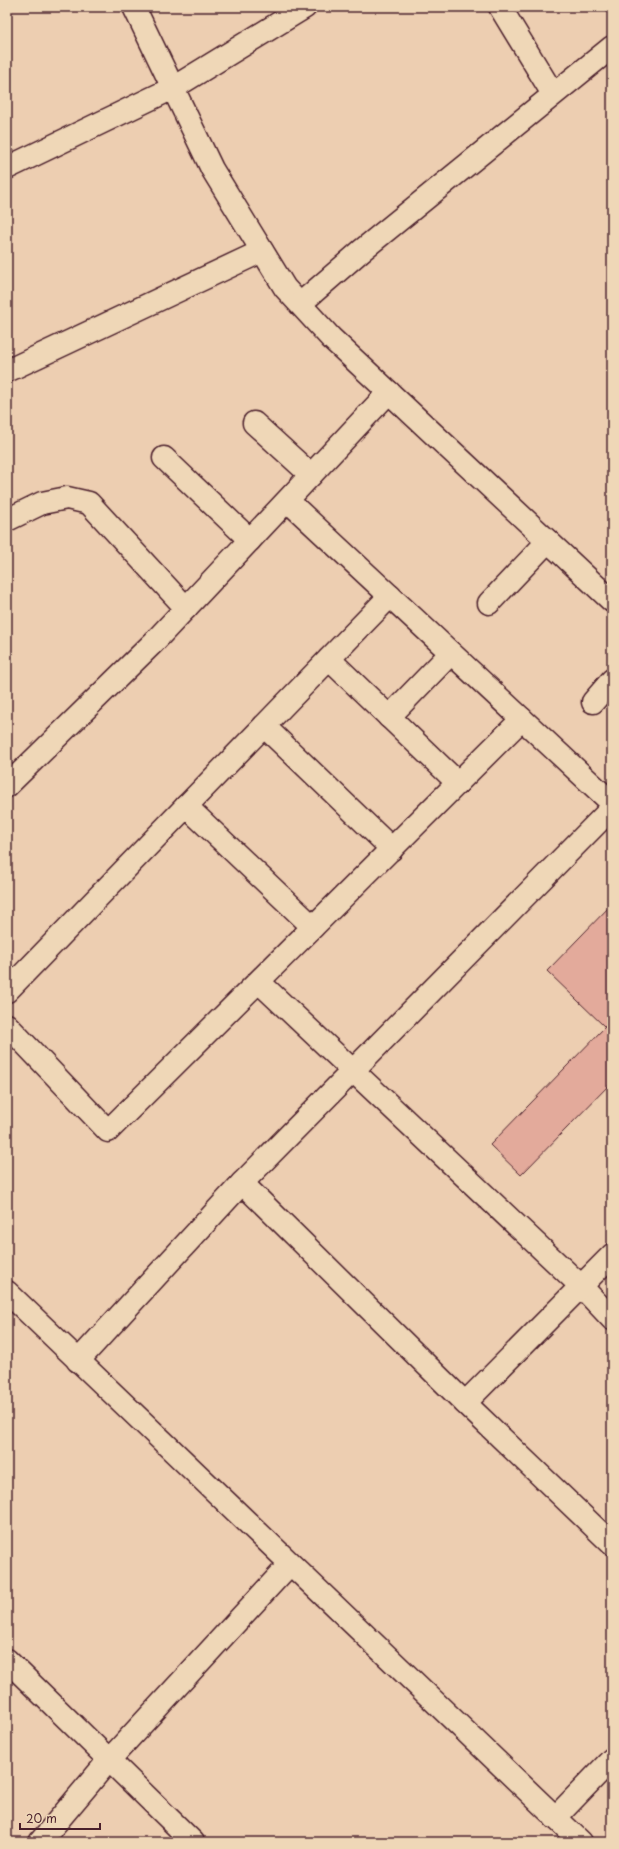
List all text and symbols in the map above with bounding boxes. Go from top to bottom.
scale bar [20,1805,100,1831]
text: 20 m [26,1809,57,1827]

